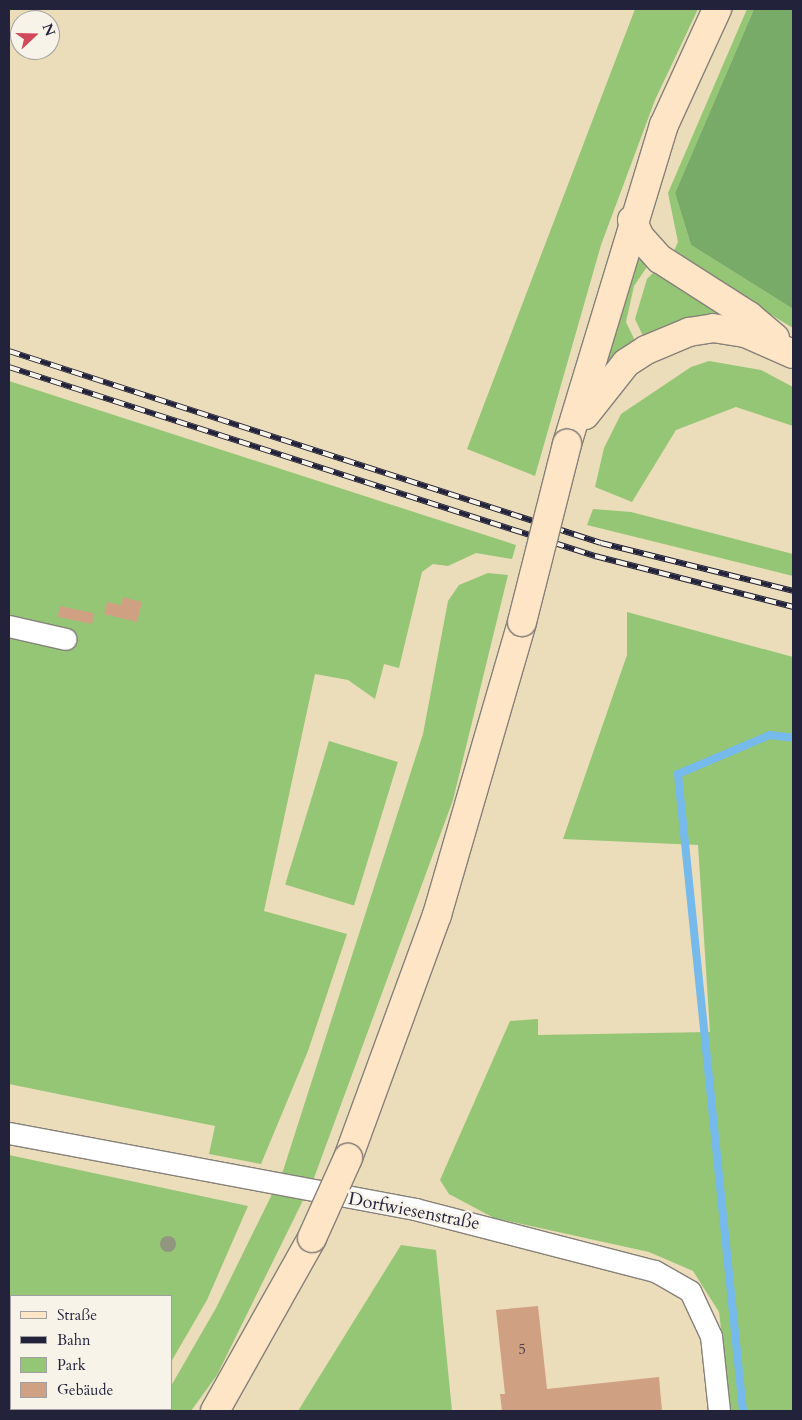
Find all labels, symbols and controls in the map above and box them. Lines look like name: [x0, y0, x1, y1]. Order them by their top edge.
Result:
north arrow: [10, 10, 60, 60]
text: N: [37, 21, 60, 39]
street label: Dorfwiesenstraße: [346, 1189, 482, 1235]
legend: [10, 1295, 172, 1410]
text: Straße: [57, 1305, 97, 1325]
text: Bahn: [57, 1330, 90, 1350]
house number: 5: [518, 1341, 526, 1359]
text: Park: [57, 1355, 86, 1375]
text: Gebäude: [57, 1380, 113, 1400]

